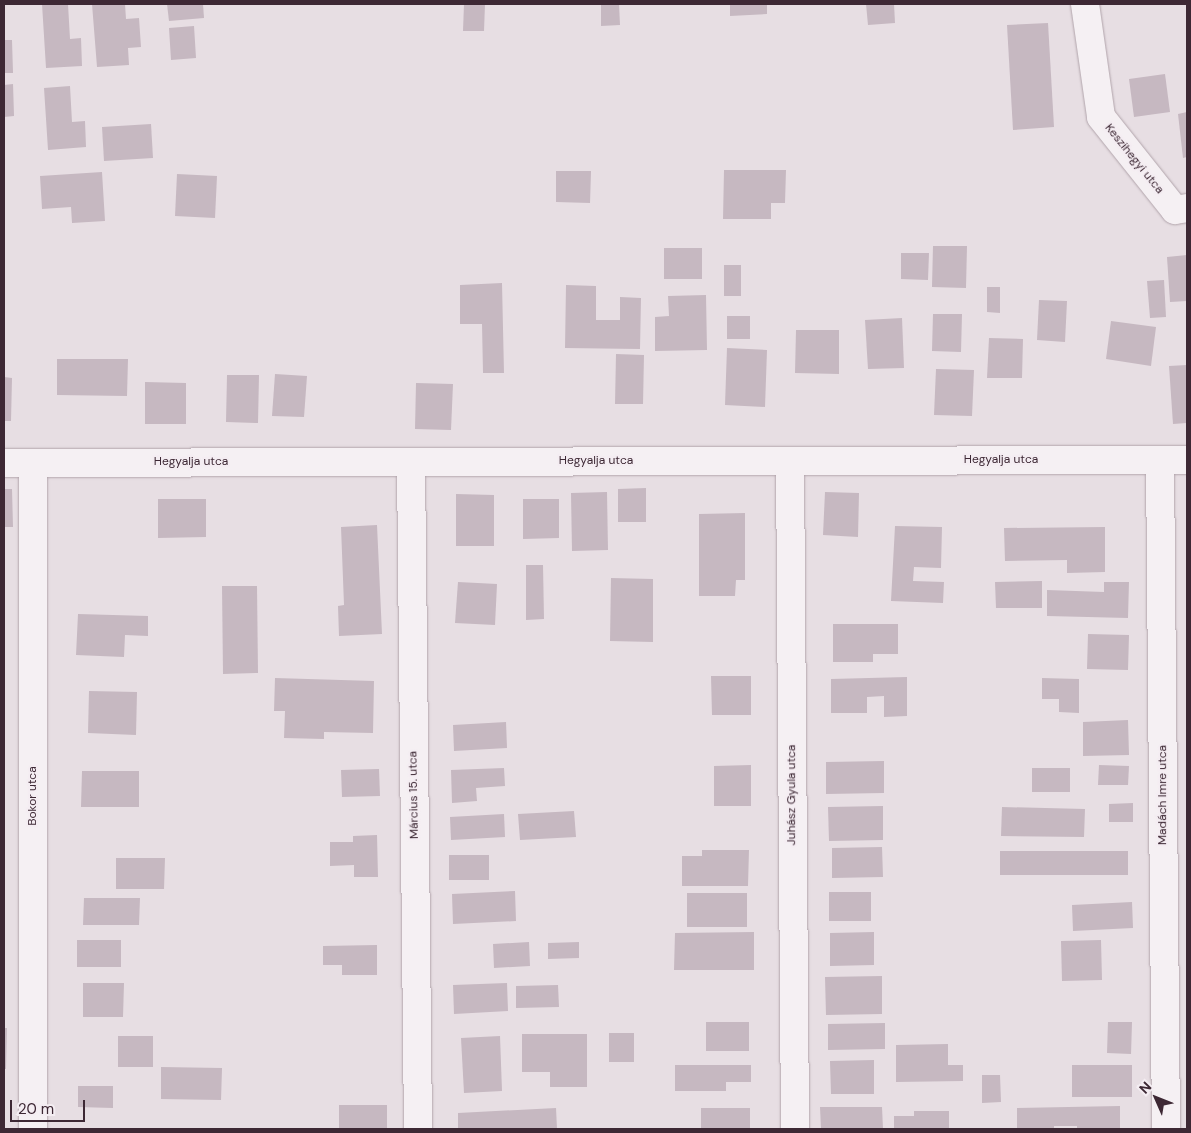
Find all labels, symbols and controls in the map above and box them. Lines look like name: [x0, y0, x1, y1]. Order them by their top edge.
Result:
street label: Keszihegyi utca: [1101, 121, 1167, 197]
street label: Hegyalja utca: [964, 453, 1038, 467]
street label: Hegyalja utca: [559, 454, 633, 468]
street label: Hegyalja utca: [154, 455, 228, 469]
street label: Juhász Gyula utca: [785, 745, 799, 845]
street label: Madách Imre utca: [1156, 745, 1170, 845]
street label: Március 15. utca: [406, 751, 422, 839]
street label: Bokor utca: [26, 766, 40, 826]
north arrow: [1131, 1073, 1181, 1123]
text: N: [1135, 1078, 1155, 1098]
scale bar: [12, 1090, 88, 1122]
text: 20 m: [18, 1099, 54, 1119]

